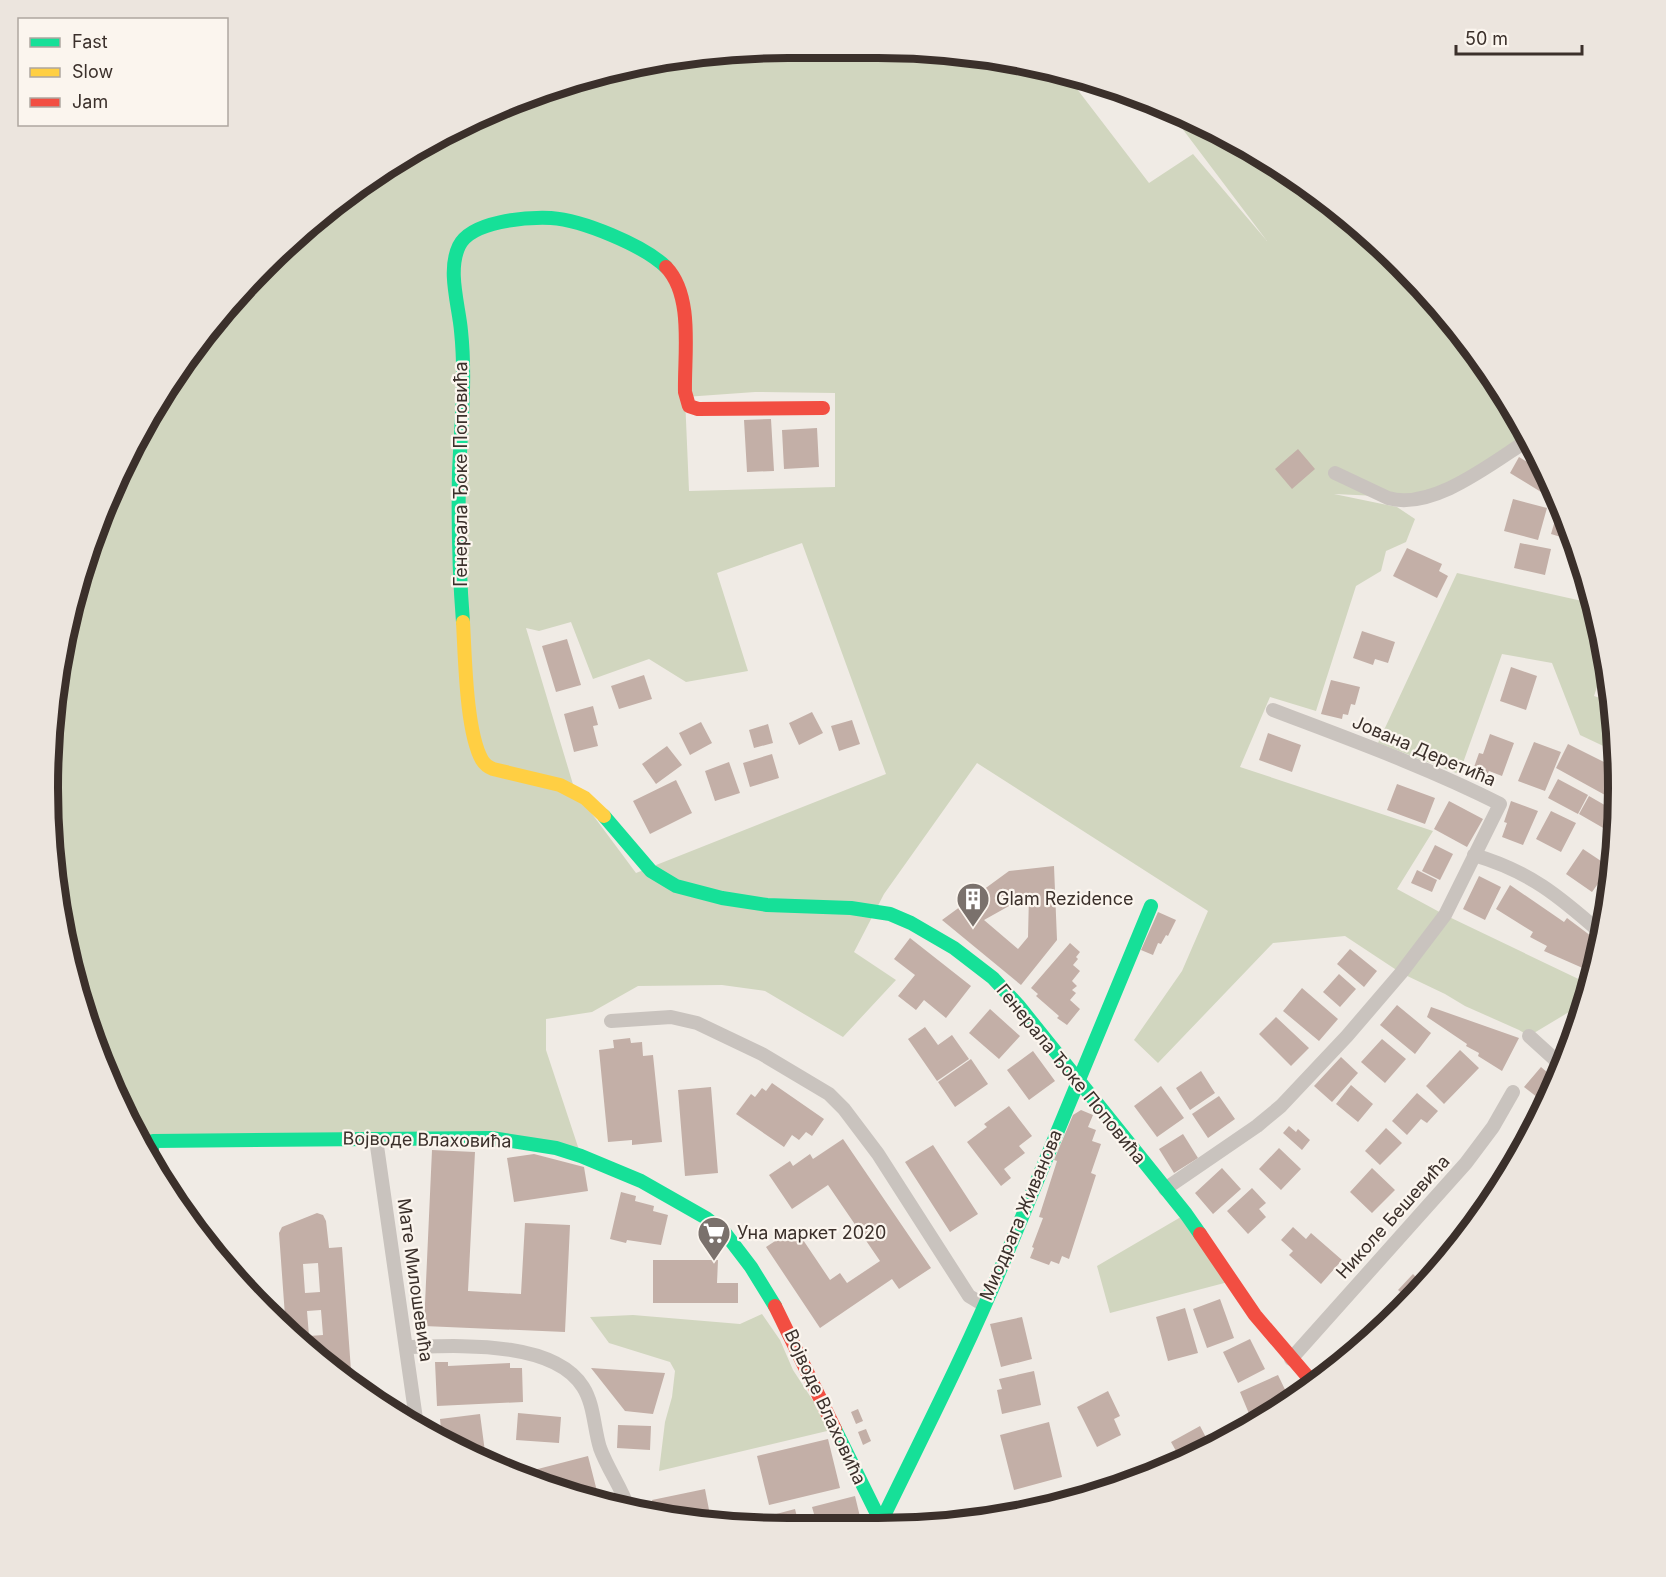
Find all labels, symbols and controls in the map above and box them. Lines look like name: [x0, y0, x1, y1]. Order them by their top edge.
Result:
legend: [18, 18, 228, 126]
scale bar: [1456, 18, 1582, 56]
text: 50 m: [1465, 28, 1508, 49]
text: Fast: [72, 31, 108, 52]
text: Slow: [72, 61, 113, 82]
text: Jam: [72, 91, 108, 112]
street label: Генерала Ђоке Поповића: [450, 361, 471, 587]
street label: Јована Деретића: [1349, 711, 1499, 790]
building icon: Glam Rezidence: [955, 881, 991, 928]
place label: Glam Rezidence: [996, 888, 1134, 909]
street label: Генерала Ђоке Поповића: [992, 979, 1150, 1168]
street label: Миодрага Живанова: [975, 1126, 1066, 1303]
street label: Војводе Влаховића: [342, 1128, 512, 1151]
street label: Николе Бешевића: [1332, 1151, 1454, 1283]
street label: Мате Милошевића: [394, 1197, 437, 1363]
supermarket icon: Уна маркет 2020: [696, 1215, 732, 1262]
place label: Уна маркет 2020: [737, 1222, 886, 1243]
street label: Војводе Влаховића: [780, 1326, 871, 1488]

